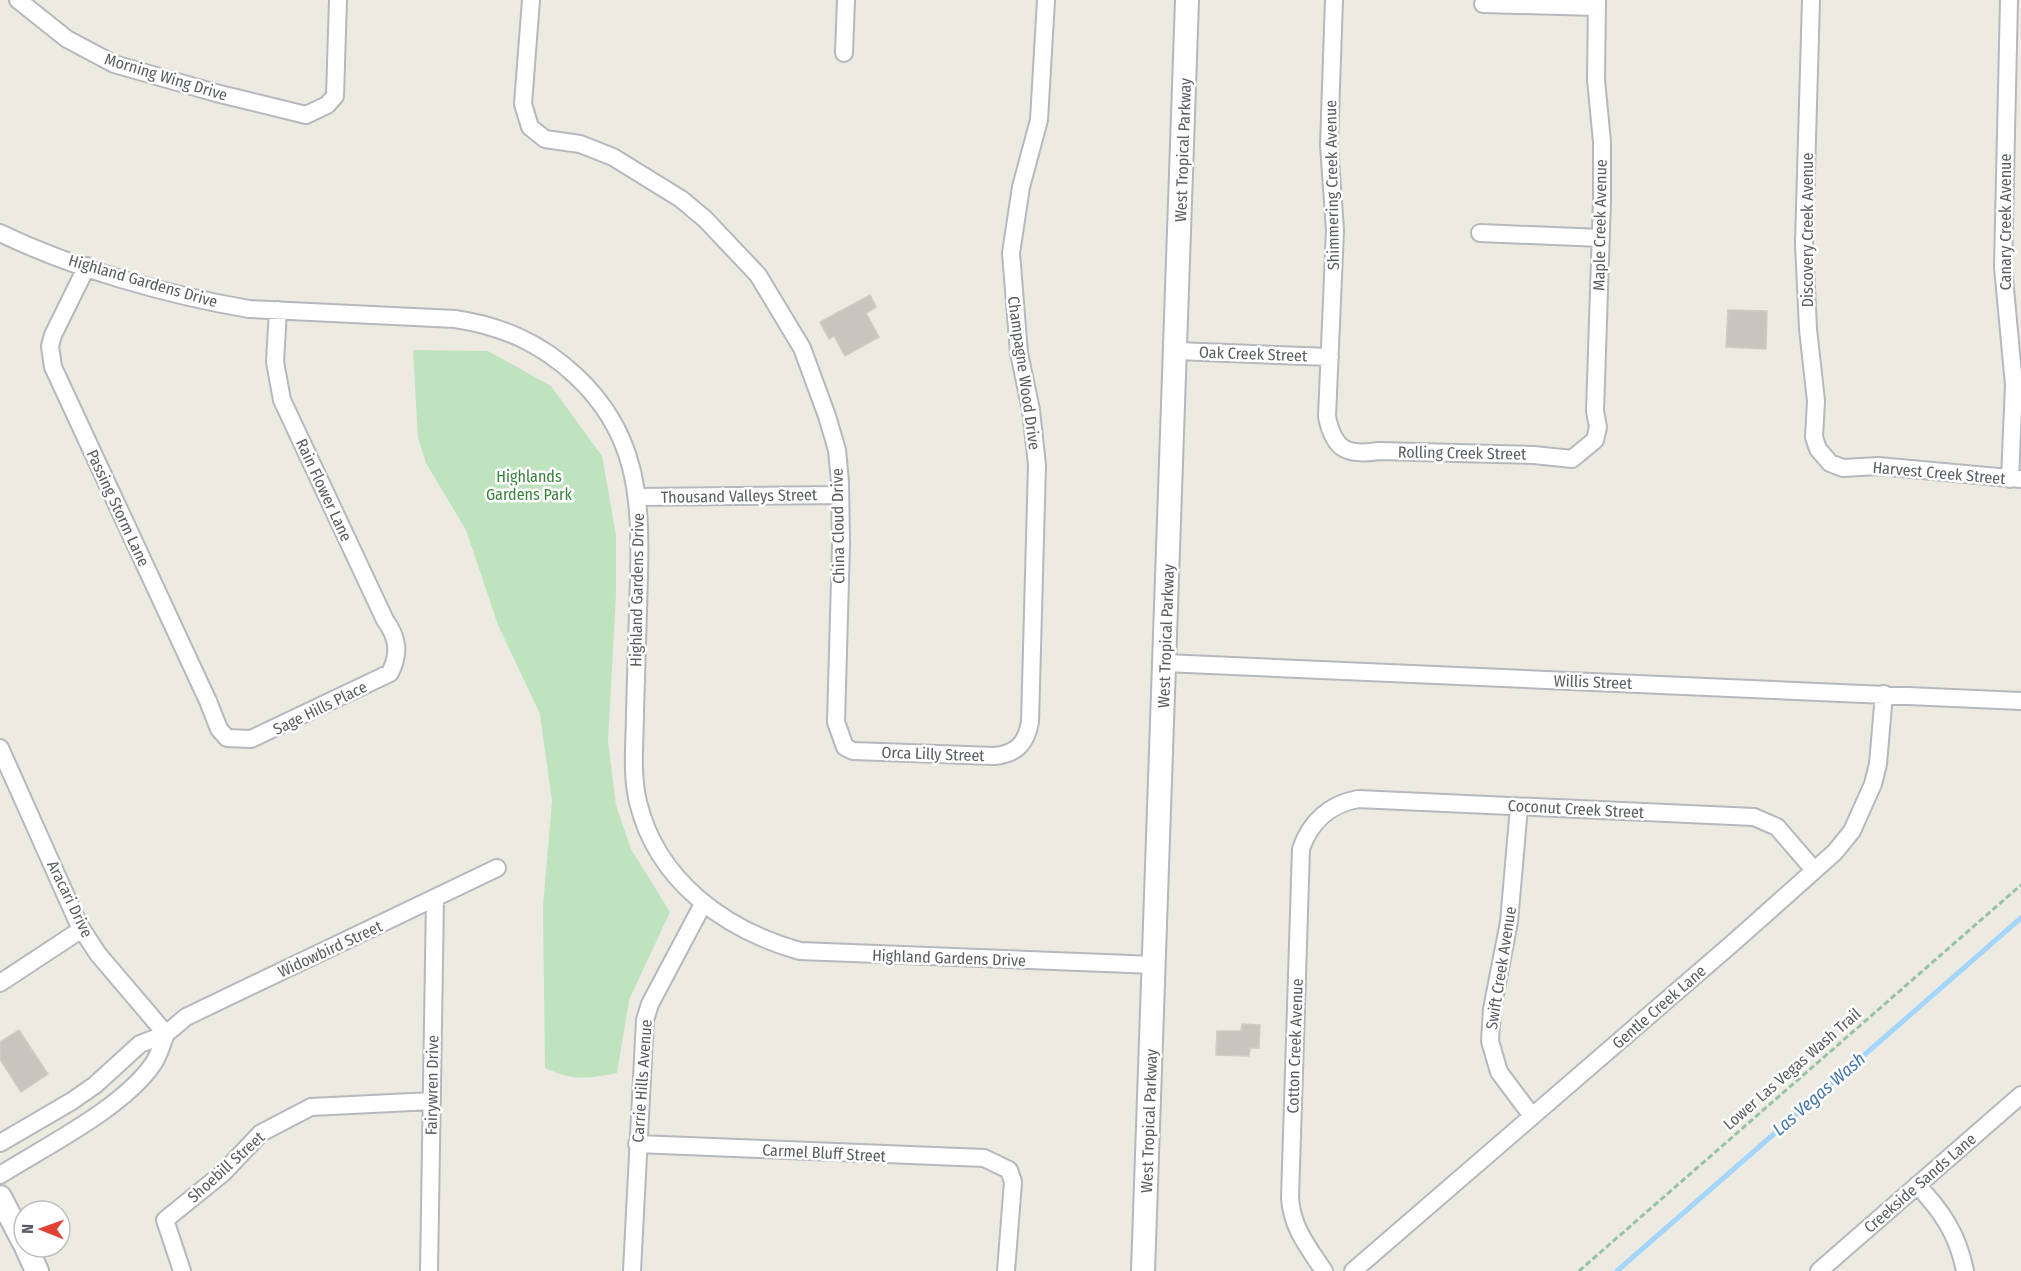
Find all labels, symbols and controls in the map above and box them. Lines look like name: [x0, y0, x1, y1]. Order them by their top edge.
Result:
street label: Morning Wing Drive: [102, 49, 230, 105]
street label: West Tropical Parkway: [1171, 77, 1195, 222]
street label: Shimmering Creek Avenue: [1321, 100, 1343, 270]
street label: Discovery Creek Avenue: [1798, 153, 1817, 307]
street label: Canary Creek Avenue: [1996, 154, 2015, 290]
street label: Maple Creek Avenue: [1589, 159, 1611, 291]
street label: Highland Gardens Drive: [66, 251, 220, 311]
street label: Champagne Wood Drive: [1004, 295, 1044, 451]
street label: Oak Creek Street: [1199, 343, 1308, 365]
street label: Rain Flower Lane: [292, 436, 356, 544]
street label: Rolling Creek Street: [1398, 442, 1527, 464]
street label: Passing Storm Lane: [83, 447, 153, 569]
street label: Harvest Creek Street: [1872, 458, 2007, 488]
park label: Highlands Gardens Park: [486, 467, 573, 504]
street label: China Cloud Drive: [827, 468, 849, 584]
street label: Thousand Valleys Street: [661, 485, 818, 507]
street label: Highland Gardens Drive: [626, 513, 648, 667]
street label: West Tropical Parkway: [1154, 563, 1178, 708]
street label: Willis Street: [1553, 671, 1633, 693]
street label: Sage Hills Place: [270, 677, 370, 739]
street label: Orca Lilly Street: [881, 743, 986, 765]
street label: Coconut Creek Street: [1507, 796, 1645, 822]
street label: Aracari Drive: [43, 857, 97, 941]
street label: Swift Creek Avenue: [1482, 905, 1520, 1031]
street label: Widowbird Street: [275, 916, 386, 981]
street label: Highland Gardens Drive: [872, 946, 1026, 970]
street label: Gentle Creek Lane: [1608, 961, 1710, 1053]
street label: Cotton Creek Avenue: [1283, 978, 1307, 1114]
street label: Lower Las Vegas Wash Trail: [1719, 1004, 1865, 1134]
street label: Carrie Hills Avenue: [628, 1019, 656, 1143]
street label: Fairywren Drive: [422, 1035, 442, 1135]
street label: West Tropical Parkway: [1137, 1048, 1161, 1193]
water label: Las Vegas Wash: [1768, 1048, 1870, 1140]
street label: Shoebill Street: [184, 1127, 269, 1206]
street label: Creekside Sands Lane: [1860, 1129, 1980, 1237]
street label: Carmel Bluff Street: [762, 1140, 887, 1166]
north arrow: [12, 1199, 72, 1259]
text: N: [18, 1224, 37, 1234]

